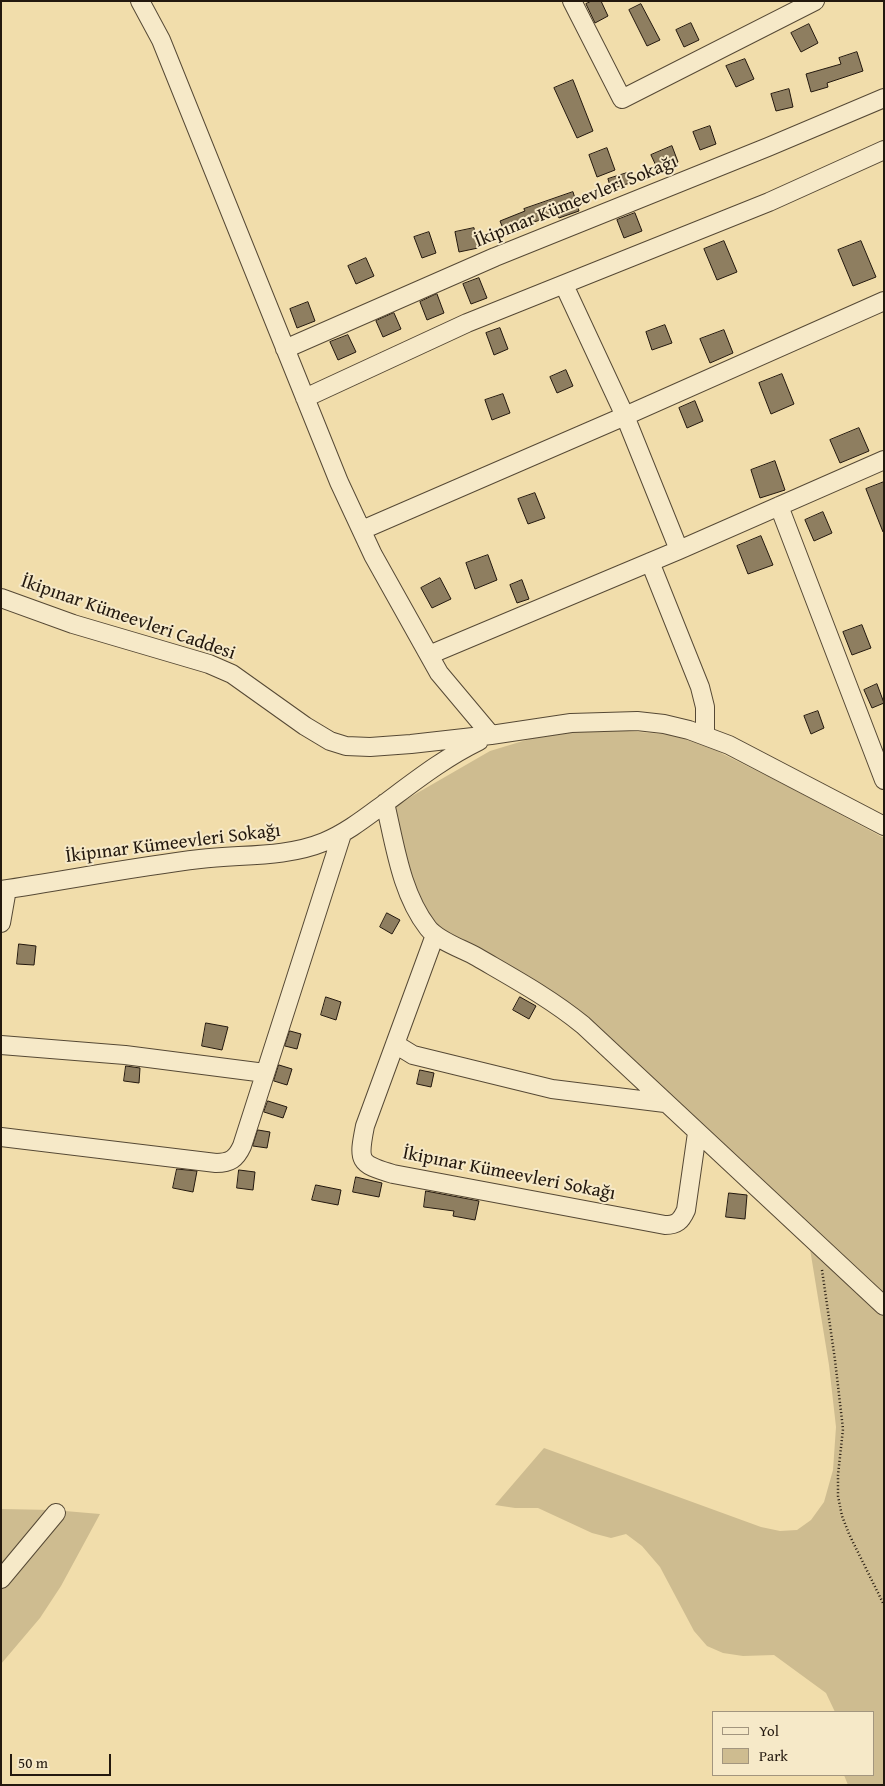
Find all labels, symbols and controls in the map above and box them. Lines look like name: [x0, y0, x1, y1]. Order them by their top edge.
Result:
street label: İkipınar Kümeevleri Sokağı: [471, 151, 681, 253]
street label: İkipınar Kümeevleri Caddesi: [18, 571, 238, 665]
street label: İkipınar Kümeevleri Sokağı: [64, 819, 282, 869]
street label: İkipınar Kümeevleri Sokağı: [401, 1142, 617, 1206]
legend: [712, 1711, 875, 1776]
text: Yol: [759, 1720, 779, 1741]
scale bar: [12, 1744, 114, 1776]
text: Park: [759, 1745, 788, 1766]
text: 50 m: [18, 1752, 48, 1773]

